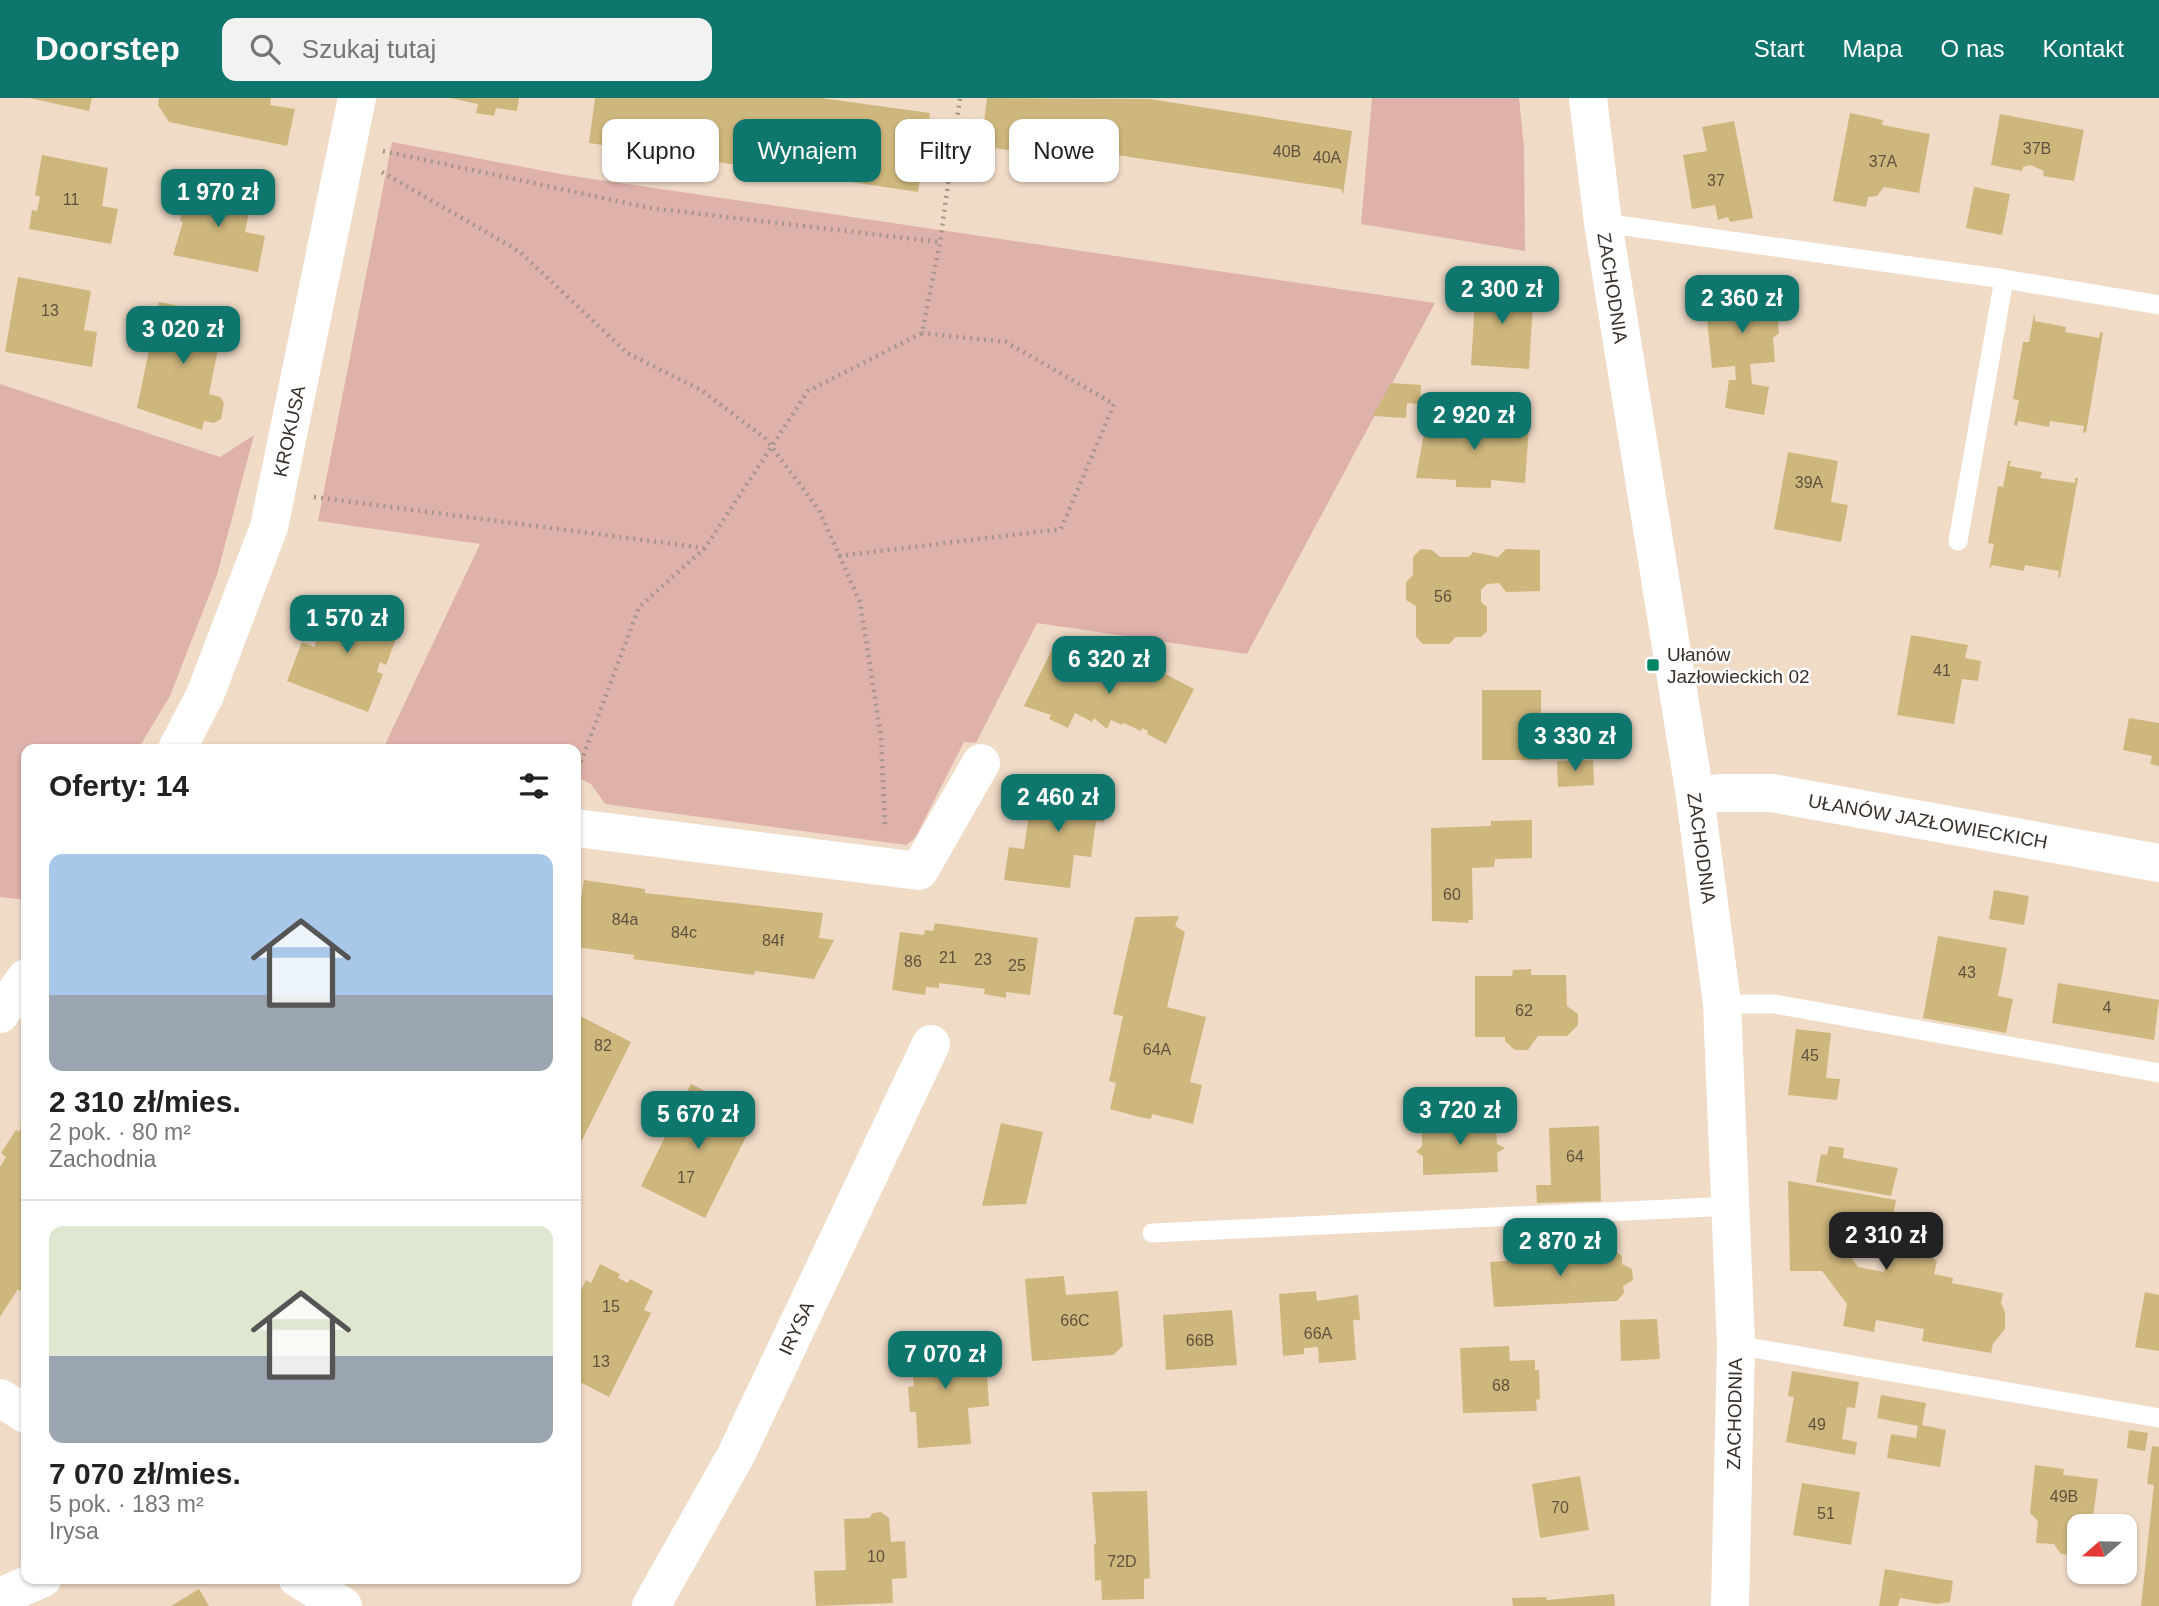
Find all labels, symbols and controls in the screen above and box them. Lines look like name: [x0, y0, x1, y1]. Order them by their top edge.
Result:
search box: [222, 18, 712, 81]
text: Doorstep: [35, 30, 180, 67]
icon: search: [246, 30, 284, 68]
text: Szukaj tutaj: [302, 34, 436, 64]
text: Start: [1754, 35, 1805, 62]
text: Mapa: [1843, 35, 1903, 62]
text: O nas: [1941, 35, 2005, 62]
text: Kontakt: [2043, 35, 2124, 62]
chip: Kupno: [602, 119, 719, 182]
chip: Wynajem: [733, 119, 881, 182]
chip: Filtry: [895, 119, 995, 182]
chip: Nowe: [1009, 119, 1119, 182]
house number: 37B: [2023, 140, 2051, 157]
house number: 40B: [1273, 143, 1301, 160]
house number: 40A: [1313, 149, 1342, 166]
house number: 37A: [1869, 153, 1898, 170]
pin: 1 970 zł: [146, 170, 290, 229]
house number: 37: [1707, 172, 1725, 189]
text: 1 970 zł: [177, 179, 259, 205]
house number: 11: [63, 191, 79, 208]
street label: ZACHODNIA: [1593, 231, 1632, 345]
pin: 2 300 zł: [1430, 266, 1574, 326]
pin: 2 360 zł: [1670, 275, 1814, 335]
text: 2 300 zł: [1461, 276, 1543, 302]
text: 2 360 zł: [1701, 285, 1783, 311]
house number: 13: [41, 302, 59, 319]
pin: 3 020 zł: [111, 306, 255, 366]
text: 3 020 zł: [142, 316, 224, 342]
street label: KROKUSA: [270, 383, 309, 479]
pin: 2 920 zł: [1402, 392, 1546, 452]
text: 2 920 zł: [1433, 402, 1515, 428]
house number: 39A: [1795, 474, 1824, 491]
house number: 56: [1434, 588, 1452, 605]
pin: 1 570 zł: [275, 596, 419, 655]
text: 1 570 zł: [306, 605, 388, 631]
pin: 6 320 zł: [1037, 636, 1181, 696]
place label: Ułanów Jazłowieckich 02: [1667, 644, 1810, 687]
text: 6 320 zł: [1068, 646, 1150, 672]
marker: Ułanów Jazłowieckich 02: [1645, 657, 1661, 673]
house number: 41: [1933, 662, 1951, 679]
pin: 3 330 zł: [1503, 714, 1647, 773]
text: 3 330 zł: [1534, 723, 1616, 749]
icon: filters: [515, 767, 553, 805]
text: Oferty: 14: [49, 769, 189, 802]
pin: 2 460 zł: [986, 774, 1130, 834]
text: 2 460 zł: [1017, 784, 1099, 810]
street label: UŁANÓW JAZŁOWIECKICH: [1807, 790, 2049, 853]
street label: ZACHODNIA: [1683, 791, 1720, 905]
house number: 60: [1443, 886, 1461, 903]
icon: home: [238, 900, 364, 1026]
house number: 84a: [612, 911, 638, 928]
house number: 84c: [671, 924, 697, 941]
house number: 84f: [762, 932, 785, 949]
house number: 21: [939, 949, 957, 966]
house number: 23: [974, 951, 992, 968]
house number: 86: [904, 953, 922, 970]
house number: 25: [1008, 957, 1026, 974]
house number: 43: [1958, 964, 1976, 981]
house number: 4: [2103, 999, 2112, 1016]
house number: 62: [1515, 1002, 1533, 1019]
house number: 82: [594, 1037, 612, 1054]
house number: 64A: [1143, 1041, 1172, 1058]
house number: 45: [1801, 1047, 1819, 1064]
text: 2 310 zł/mies.: [49, 1085, 241, 1118]
pin: 3 720 zł: [1388, 1088, 1532, 1147]
pin: 5 670 zł: [626, 1091, 770, 1151]
text: 3 720 zł: [1419, 1097, 1501, 1123]
text: 5 670 zł: [657, 1101, 739, 1127]
text: 2 pok. · 80 m²: [49, 1119, 191, 1145]
text: Zachodnia: [49, 1146, 156, 1172]
house number: 64: [1566, 1148, 1584, 1165]
house number: 17: [677, 1169, 695, 1186]
pin: 2 310 zł: [1814, 1212, 1958, 1272]
pin: 2 870 zł: [1488, 1218, 1632, 1278]
text: 2 310 zł: [1845, 1222, 1927, 1248]
text: 2 870 zł: [1519, 1228, 1601, 1254]
icon: home: [238, 1272, 364, 1398]
house number: 15: [602, 1298, 620, 1315]
street label: IRYSA: [775, 1298, 818, 1358]
house number: 66C: [1060, 1312, 1090, 1329]
house number: 66A: [1304, 1325, 1333, 1342]
pin: 7 070 zł: [873, 1332, 1017, 1391]
house number: 66B: [1186, 1332, 1214, 1349]
text: 7 070 zł: [904, 1341, 986, 1367]
house number: 13: [592, 1353, 610, 1370]
street label: ZACHODNIA: [1723, 1358, 1746, 1470]
house number: 68: [1492, 1377, 1510, 1394]
house number: 49: [1808, 1416, 1826, 1433]
text: 7 070 zł/mies.: [49, 1457, 241, 1490]
house number: 49B: [2050, 1488, 2078, 1505]
text: 5 pok. · 183 m²: [49, 1491, 204, 1517]
house number: 70: [1551, 1499, 1569, 1516]
house number: 51: [1817, 1505, 1835, 1522]
north arrow: [2067, 1514, 2137, 1584]
map controls: [2067, 1514, 2137, 1584]
text: Irysa: [49, 1518, 99, 1544]
house number: 10: [867, 1548, 885, 1565]
house number: 72D: [1107, 1553, 1137, 1570]

